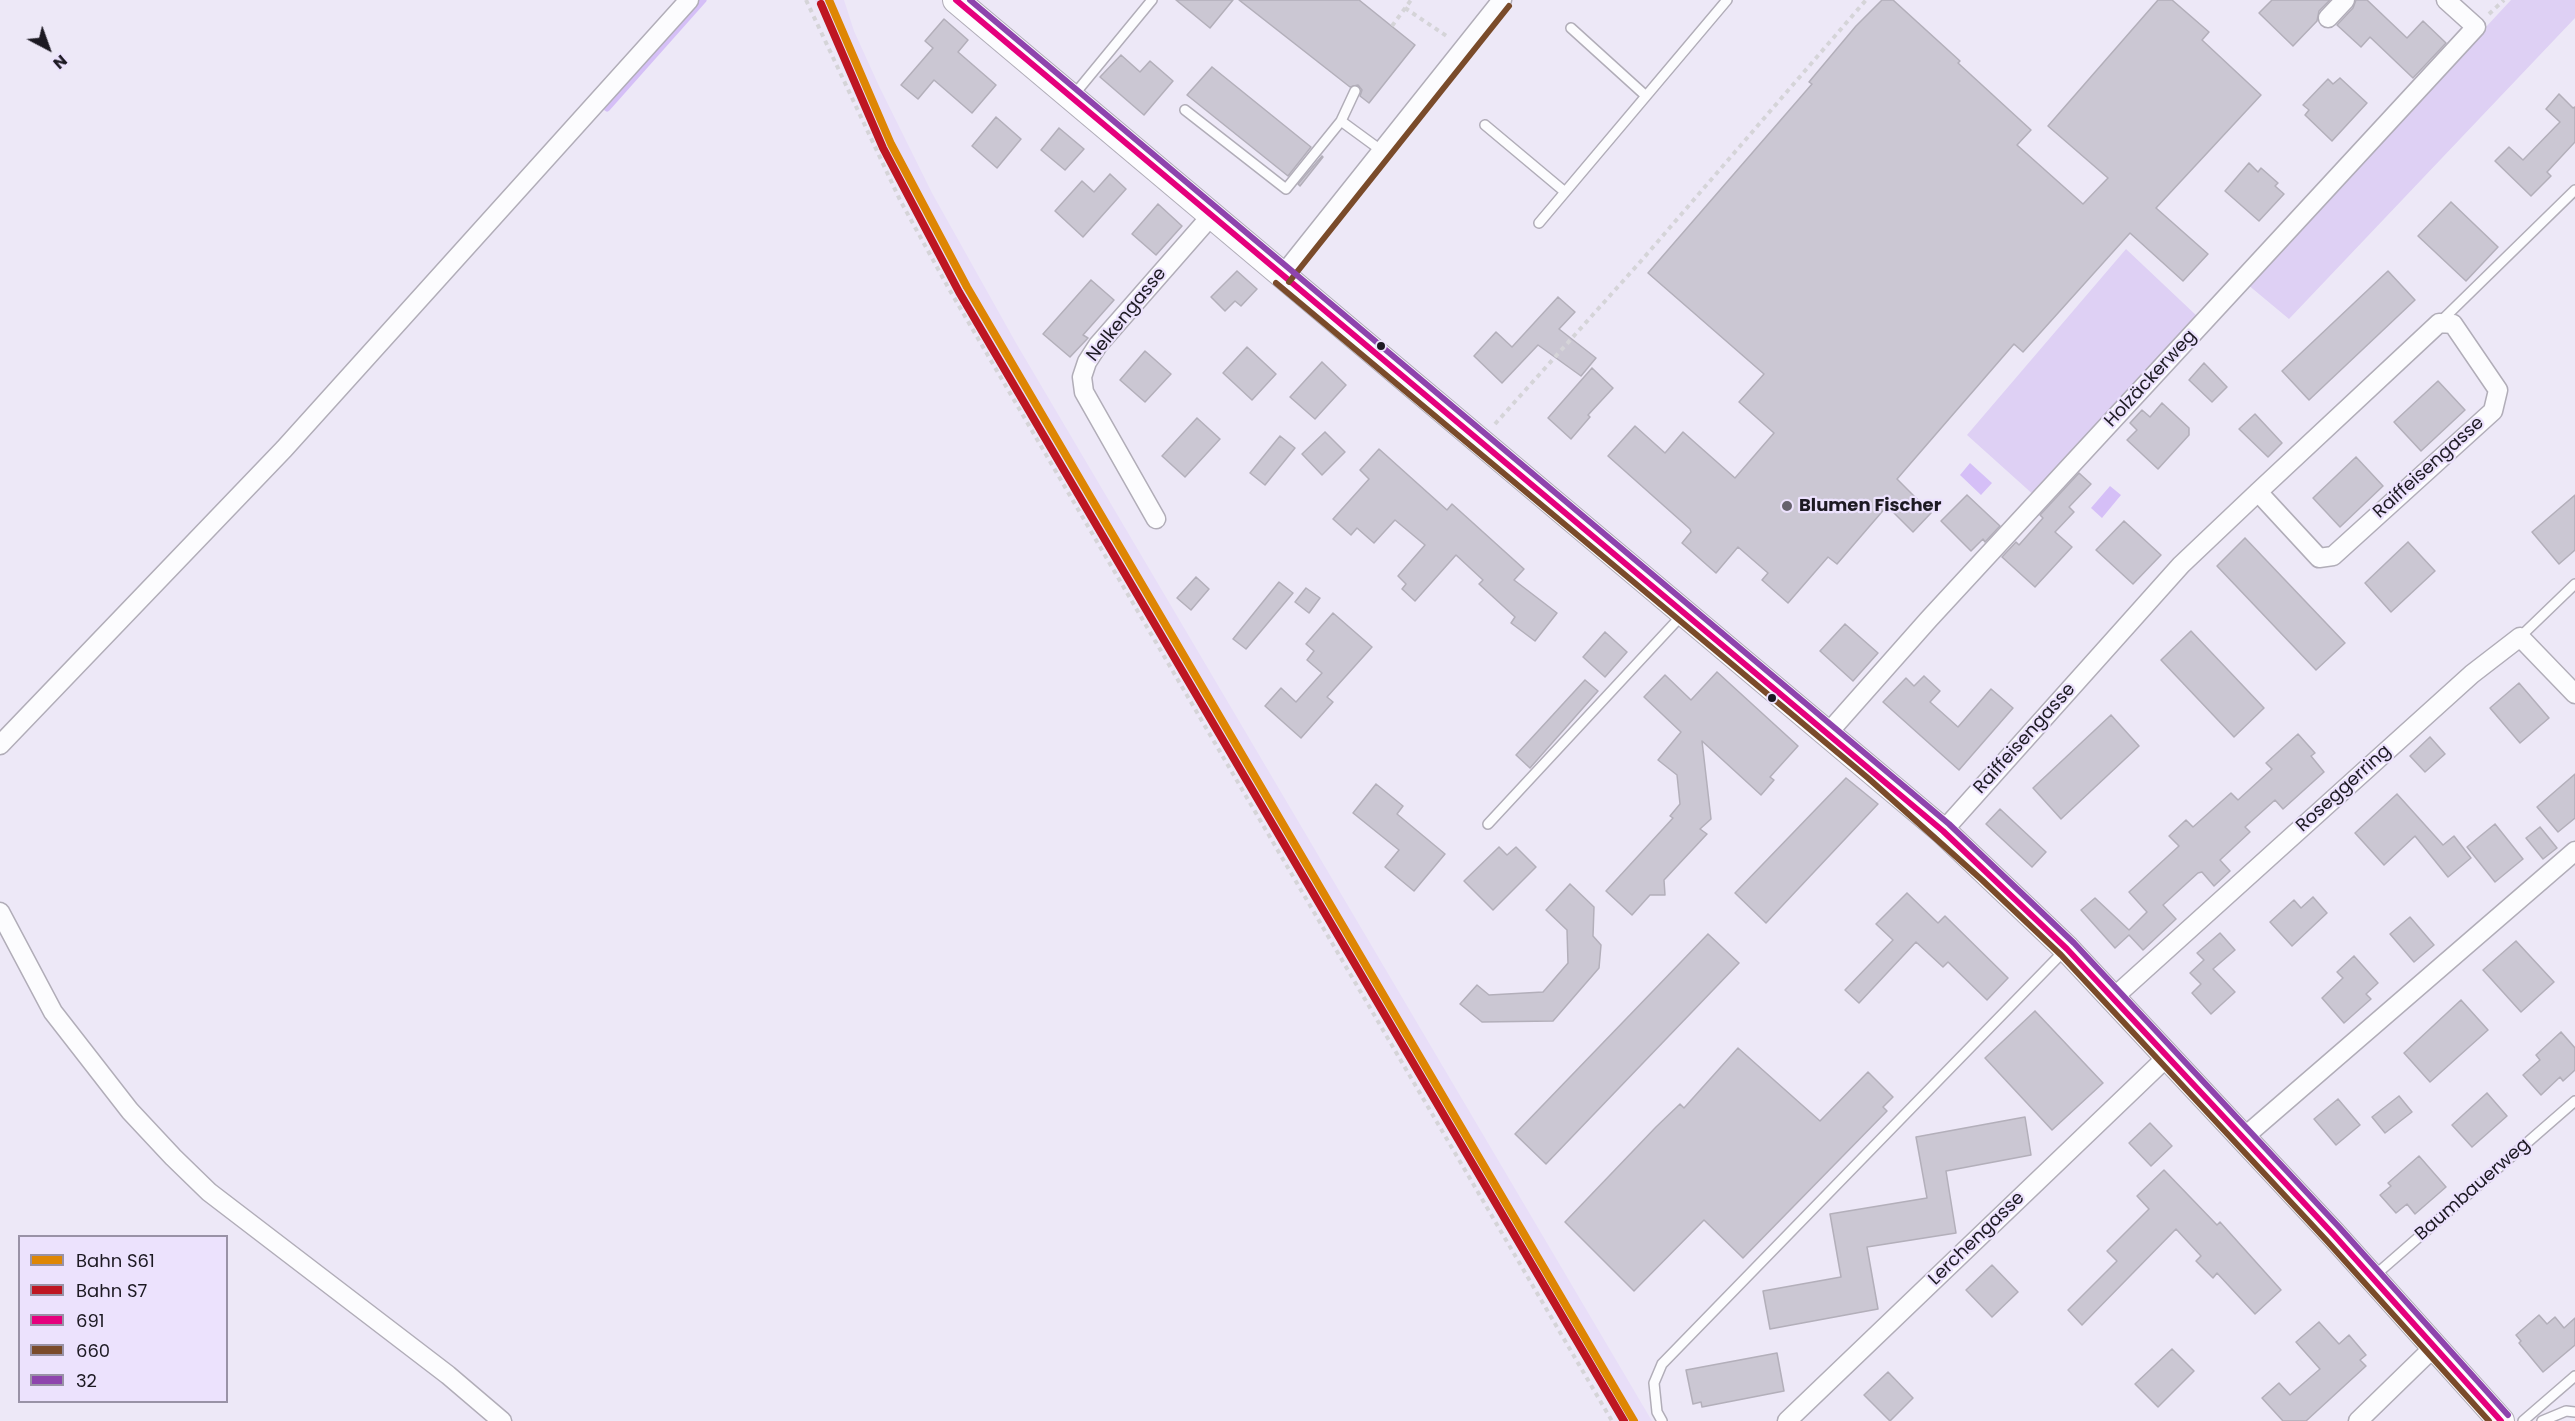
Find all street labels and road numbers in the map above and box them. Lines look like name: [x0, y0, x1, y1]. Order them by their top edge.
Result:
street label: Nelkengasse: [1083, 264, 1171, 366]
street label: Holzäckerweg: [2101, 326, 2201, 432]
street label: Raiffeisengasse: [2369, 413, 2489, 523]
street label: Raiffeisengasse: [1970, 679, 2080, 799]
street label: Roseggerring: [2292, 741, 2396, 837]
street label: Baumbauerweg: [2411, 1134, 2535, 1246]
street label: Lerchengasse: [1925, 1188, 2029, 1290]

